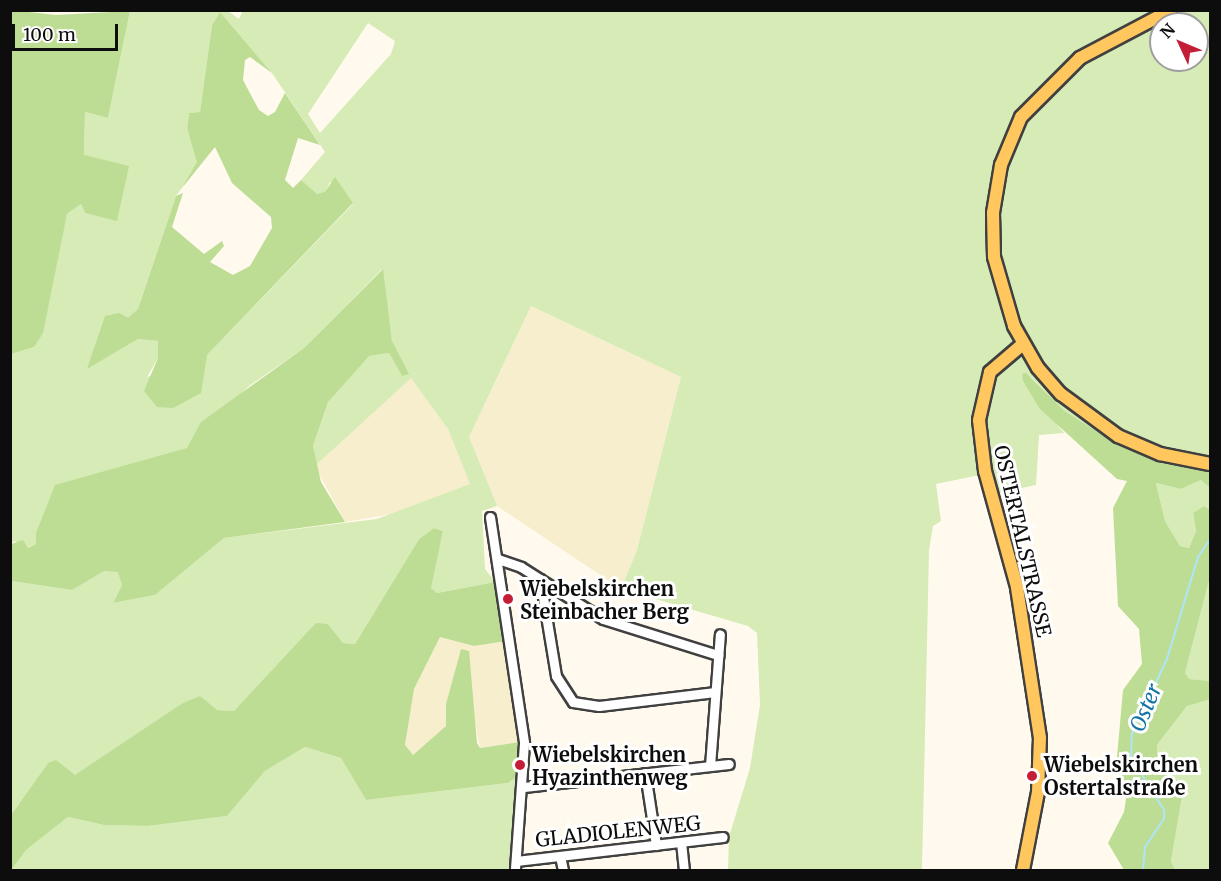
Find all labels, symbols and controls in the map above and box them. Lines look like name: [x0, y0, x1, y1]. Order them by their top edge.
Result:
scale bar: [15, 12, 122, 50]
north arrow: [1149, 12, 1209, 72]
text: N: [1156, 19, 1179, 42]
text: 100 m: [23, 23, 76, 46]
street label: OSTERTALSTRASSE: [989, 443, 1057, 639]
place label: Wiebelskirchen Steinbacher Berg: [520, 576, 689, 623]
marker: Wiebelskirchen Steinbacher Berg: [501, 592, 515, 606]
water label: Oster: [1125, 680, 1167, 736]
place label: Wiebelskirchen Hyazinthenweg: [532, 742, 688, 789]
place label: Wiebelskirchen Ostertalstraße: [1044, 752, 1198, 799]
marker: Wiebelskirchen Hyazinthenweg: [513, 758, 527, 772]
marker: Wiebelskirchen Ostertalstraße: [1025, 769, 1039, 783]
street label: GLADIOLENWEG: [534, 810, 702, 852]

